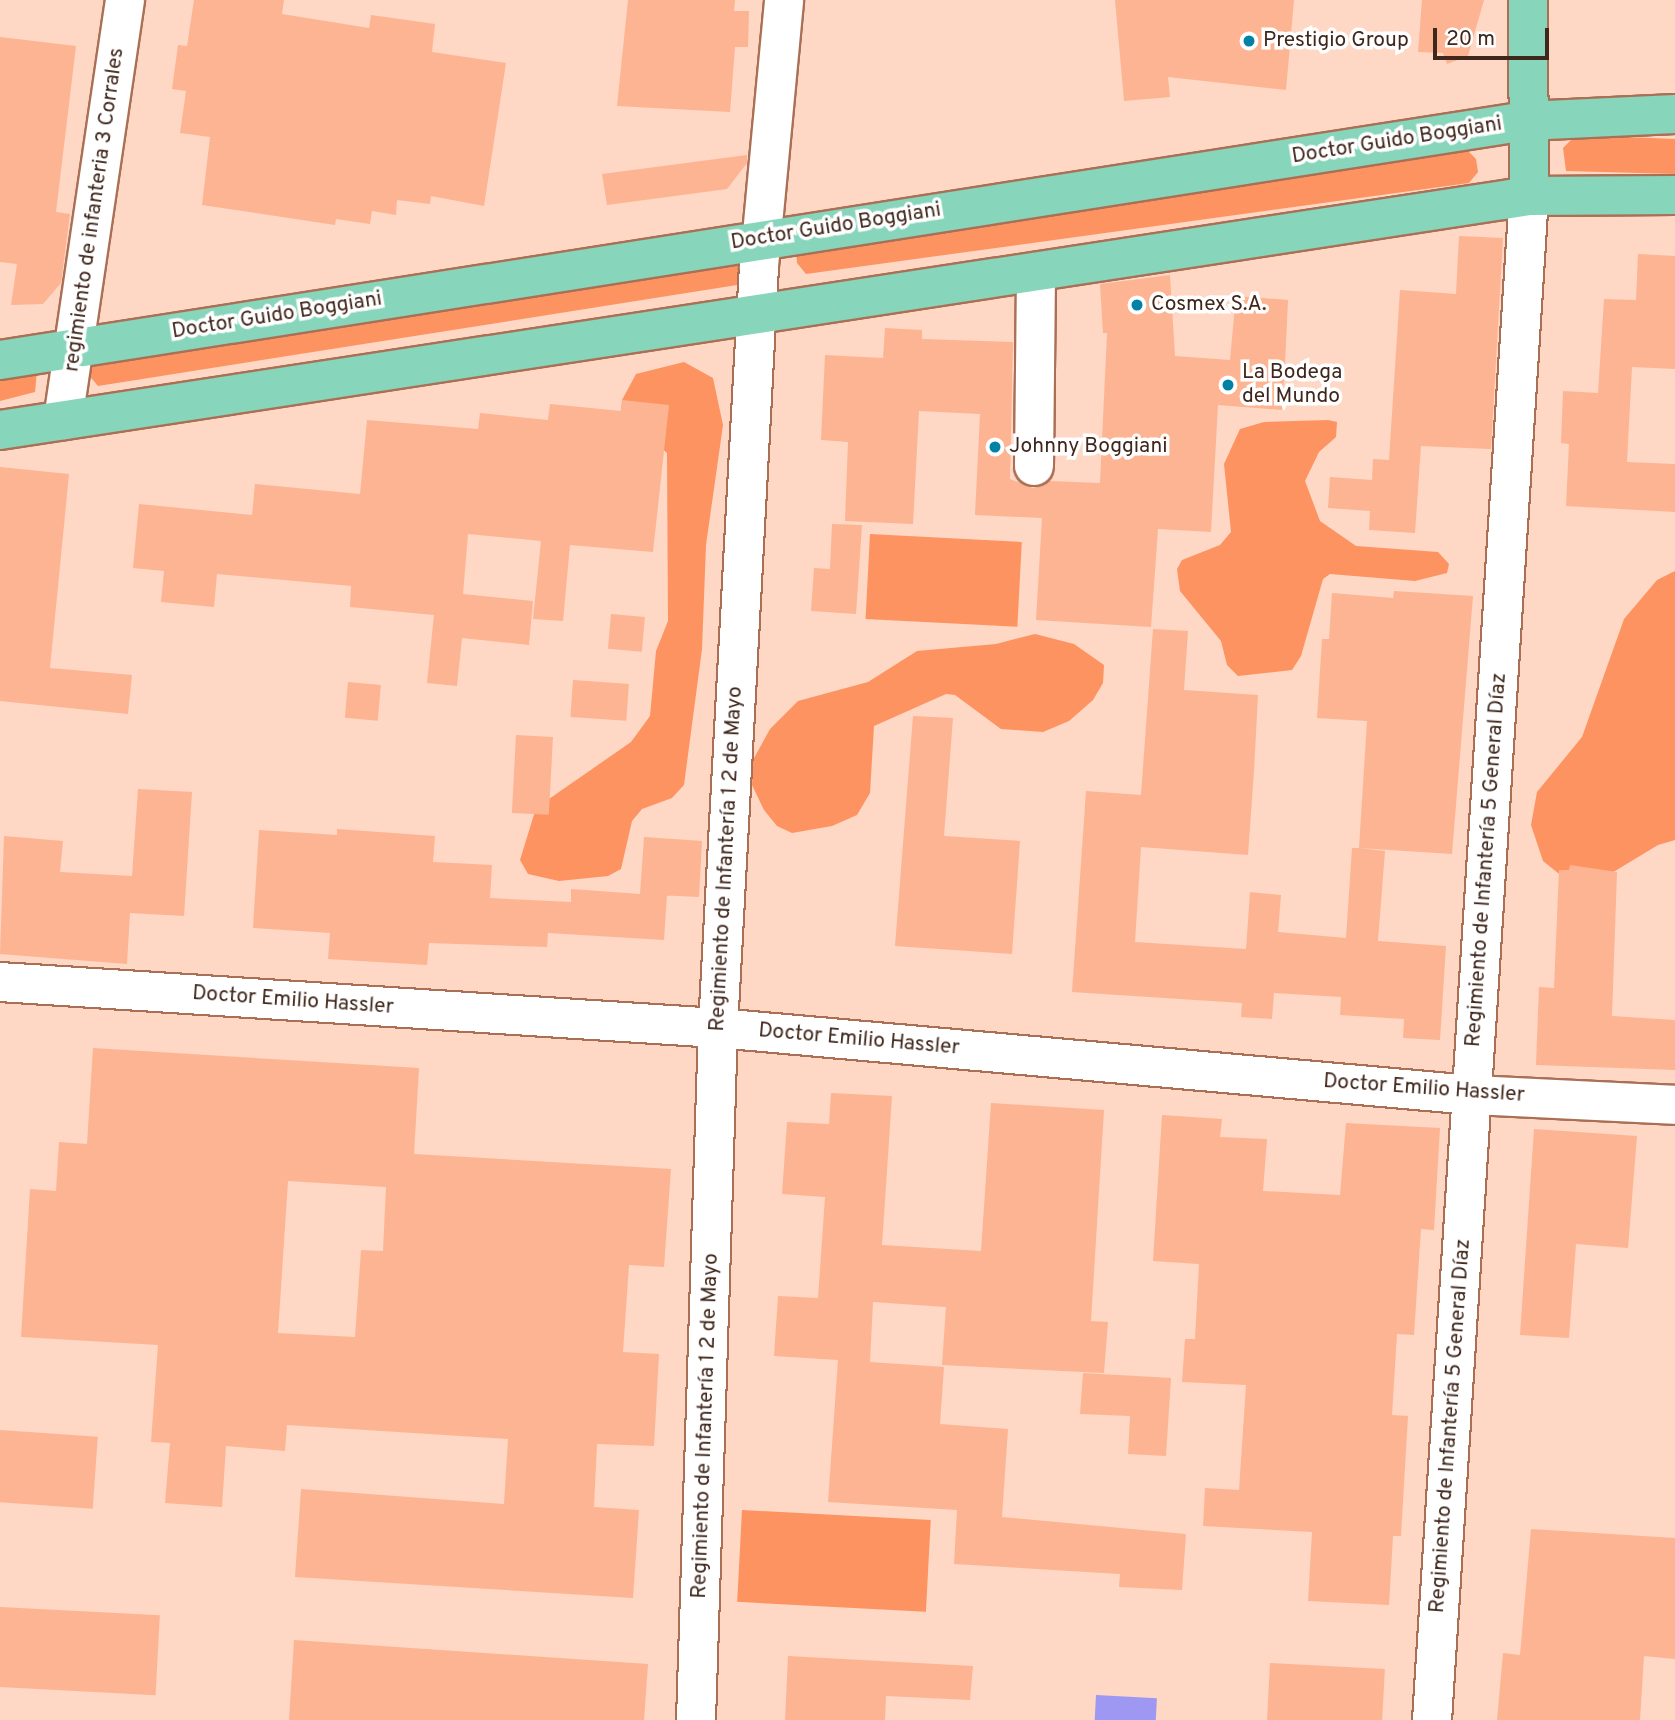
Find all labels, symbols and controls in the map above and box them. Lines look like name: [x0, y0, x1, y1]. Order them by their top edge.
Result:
scale bar: [1437, 14, 1552, 58]
text: 20 m: [1446, 26, 1495, 53]
place label: Prestigio Group: [1263, 28, 1409, 54]
marker: Prestigio Group: [1241, 33, 1257, 49]
street label: regimiento de infanteria 3 Corrales: [60, 46, 130, 374]
street label: Doctor Guido Boggiani: [1290, 112, 1504, 170]
street label: Doctor Guido Boggiani: [729, 198, 943, 256]
street label: Doctor Guido Boggiani: [170, 287, 384, 345]
place label: Cosmex S.A.: [1151, 292, 1266, 318]
marker: Cosmex S.A.: [1129, 297, 1145, 313]
place label: La Bodega del Mundo: [1242, 360, 1342, 410]
marker: La Bodega del Mundo: [1220, 377, 1236, 393]
place label: Johnny Boggiani: [1009, 434, 1168, 460]
marker: Johnny Boggiani: [987, 439, 1003, 455]
street label: Regimiento de Infantería 5 General Díaz: [1461, 672, 1513, 1048]
street label: Regimiento de Infantería 1 2 de Mayo: [705, 686, 749, 1032]
street label: Doctor Emilio Hassler: [191, 981, 395, 1021]
street label: Doctor Emilio Hassler: [757, 1019, 961, 1061]
street label: Doctor Emilio Hassler: [1322, 1069, 1526, 1109]
street label: Regimiento de Infantería 5 General Díaz: [1425, 1238, 1477, 1614]
street label: Regimiento de Infantería 1 2 de Mayo: [687, 1253, 725, 1599]

